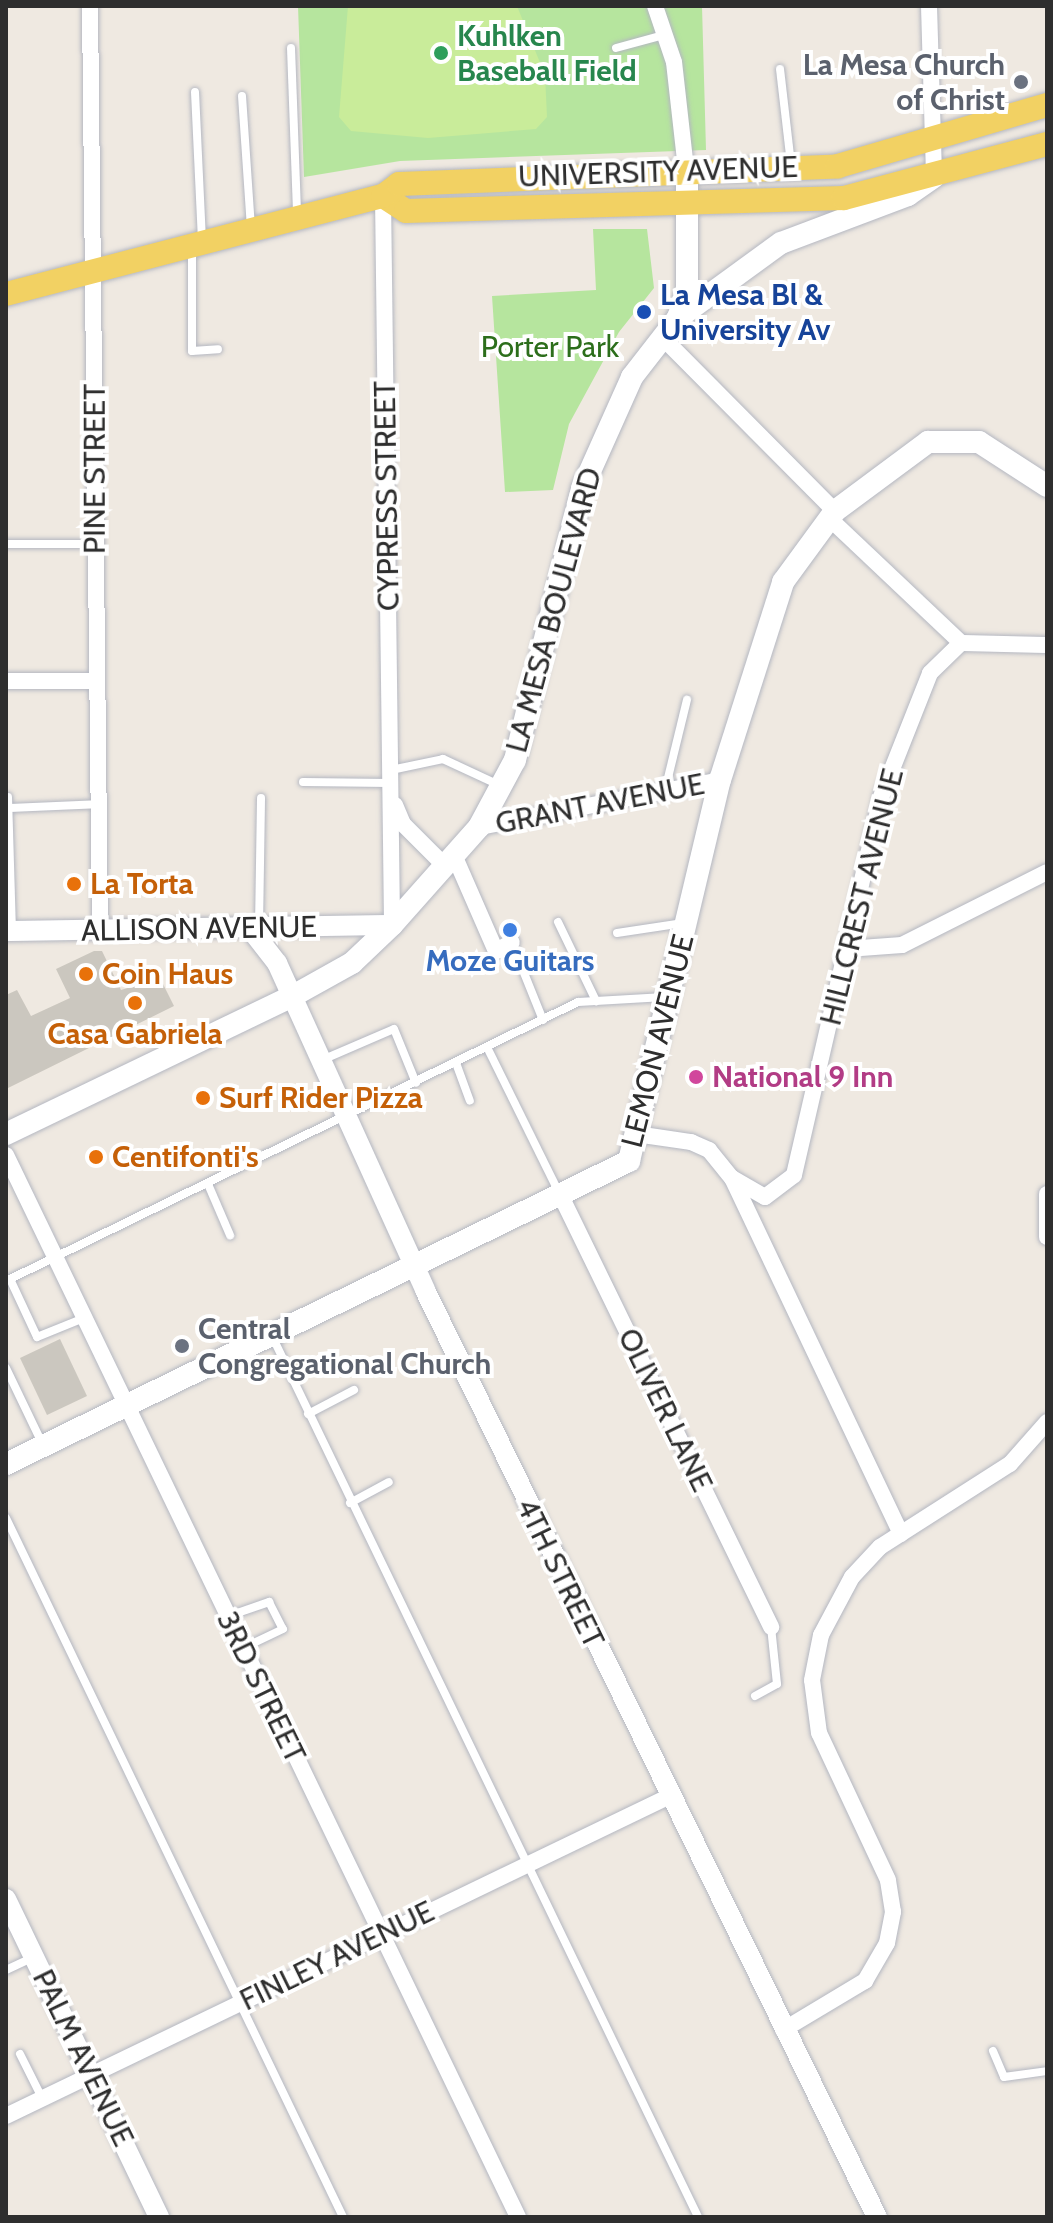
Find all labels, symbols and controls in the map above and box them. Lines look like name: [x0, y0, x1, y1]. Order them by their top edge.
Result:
place label: Kuhlken Baseball Field: [457, 18, 637, 88]
marker: Kuhlken Baseball Field: [432, 44, 450, 62]
place label: La Mesa Church of Christ: [803, 47, 1005, 118]
marker: La Mesa Church of Christ: [1012, 73, 1030, 91]
street label: UNIVERSITY AVENUE: [518, 149, 798, 195]
place label: La Mesa Bl & University Av: [660, 277, 830, 348]
marker: La Mesa Bl & University Av: [635, 303, 653, 321]
park label: Porter Park: [481, 329, 619, 365]
street label: CYPRESS STREET: [367, 381, 407, 611]
street label: PINE STREET: [77, 384, 113, 554]
street label: LA MESA BOULEVARD: [499, 464, 609, 756]
street label: HILLCREST AVENUE: [813, 765, 911, 1029]
street label: GRANT AVENUE: [493, 766, 707, 842]
place label: La Torta: [90, 866, 193, 902]
marker: La Torta: [65, 875, 83, 893]
street label: ALLISON AVENUE: [81, 909, 317, 949]
marker: Moze Guitars: [501, 921, 519, 939]
street label: LEMON AVENUE: [614, 931, 702, 1151]
place label: Moze Guitars: [426, 943, 594, 979]
place label: Coin Haus: [102, 956, 233, 992]
marker: Coin Haus: [77, 965, 95, 983]
marker: Casa Gabriela: [126, 994, 144, 1012]
place label: Casa Gabriela: [48, 1016, 222, 1052]
place label: National 9 Inn: [712, 1059, 893, 1095]
marker: National 9 Inn: [687, 1068, 705, 1086]
place label: Surf Rider Pizza: [219, 1080, 423, 1116]
marker: Surf Rider Pizza: [194, 1089, 212, 1107]
place label: Centifonti's: [112, 1139, 259, 1175]
marker: Centifonti's: [87, 1148, 105, 1166]
place label: Central Congregational Church: [198, 1311, 491, 1382]
street label: OLIVER LANE: [610, 1323, 720, 1497]
marker: Central Congregational Church: [173, 1337, 191, 1355]
street label: 4TH STREET: [508, 1493, 612, 1653]
street label: 3RD STREET: [209, 1606, 313, 1768]
street label: FINLEY AVENUE: [234, 1894, 440, 2018]
street label: PALM AVENUE: [25, 1964, 141, 2152]

